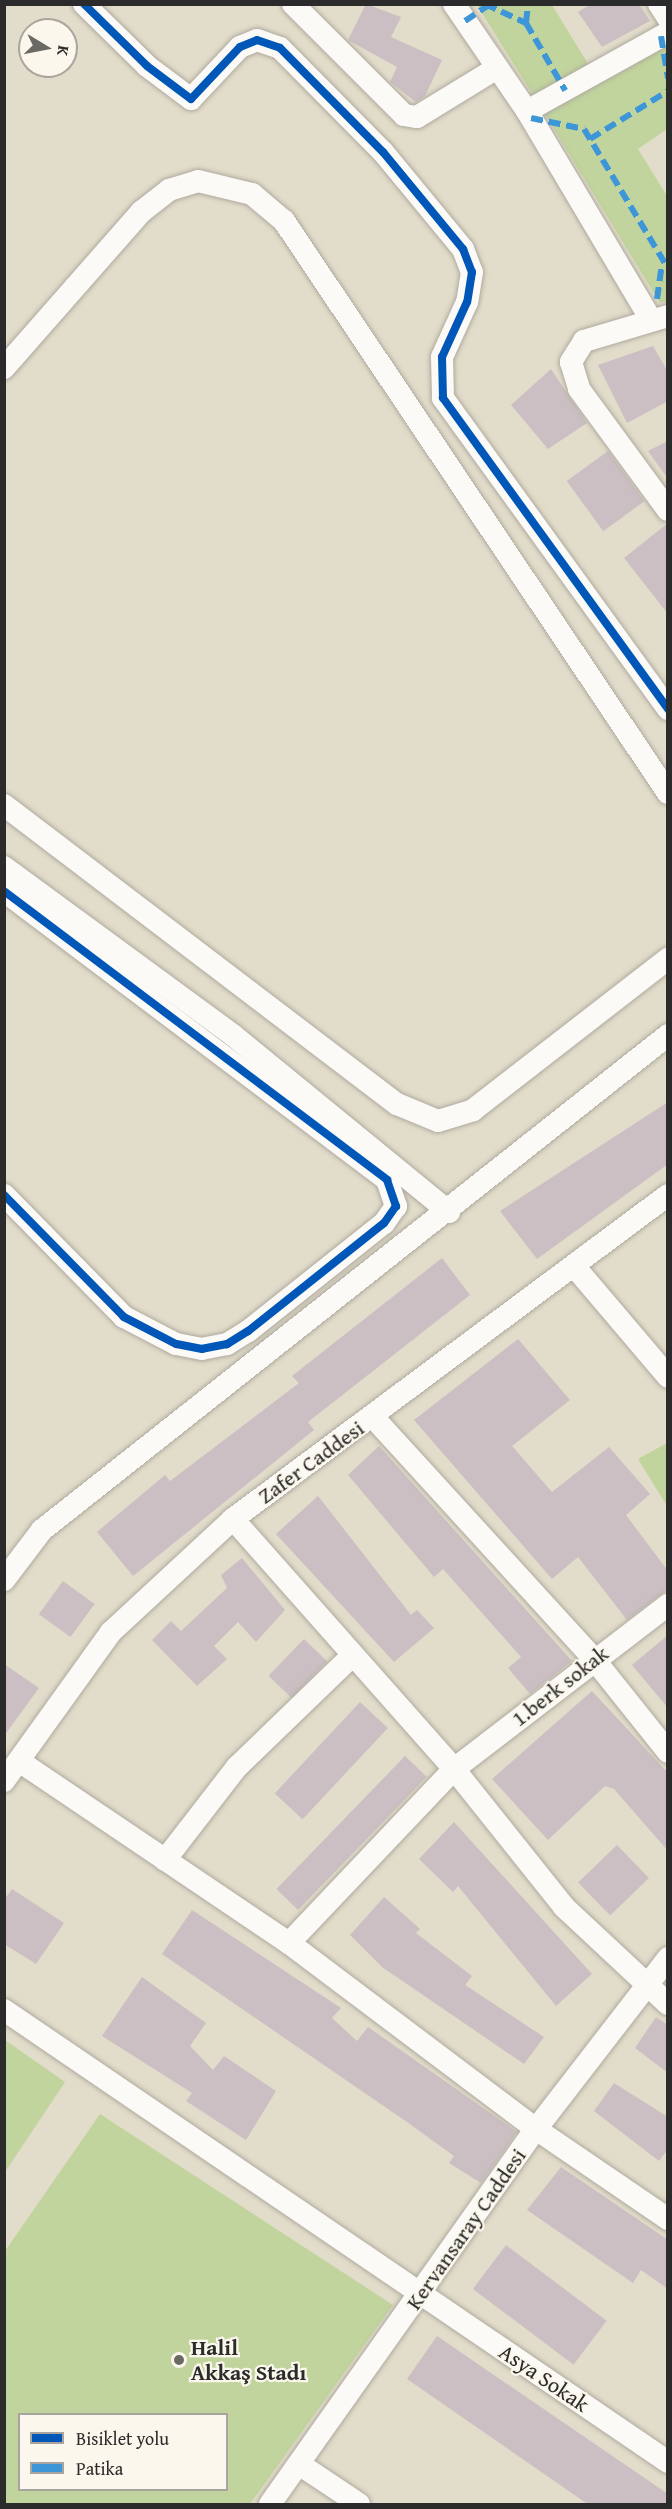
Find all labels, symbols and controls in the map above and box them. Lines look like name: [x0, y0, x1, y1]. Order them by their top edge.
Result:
north arrow: [18, 18, 78, 78]
text: K: [51, 44, 76, 58]
street label: Zafer Caddesi: [253, 1415, 369, 1509]
street label: 1.berk sokak: [506, 1640, 614, 1732]
street label: Kervansaray Caddesi: [400, 2143, 532, 2315]
place label: Halil Akkaş Stadı: [191, 2334, 306, 2386]
street label: Asya Sokak: [494, 2338, 594, 2418]
marker: Halil Akkaş Stadı: [172, 2353, 186, 2367]
legend: [18, 2413, 228, 2491]
text: Bisiklet yolu: [76, 2425, 169, 2452]
text: Patika: [76, 2455, 123, 2482]

